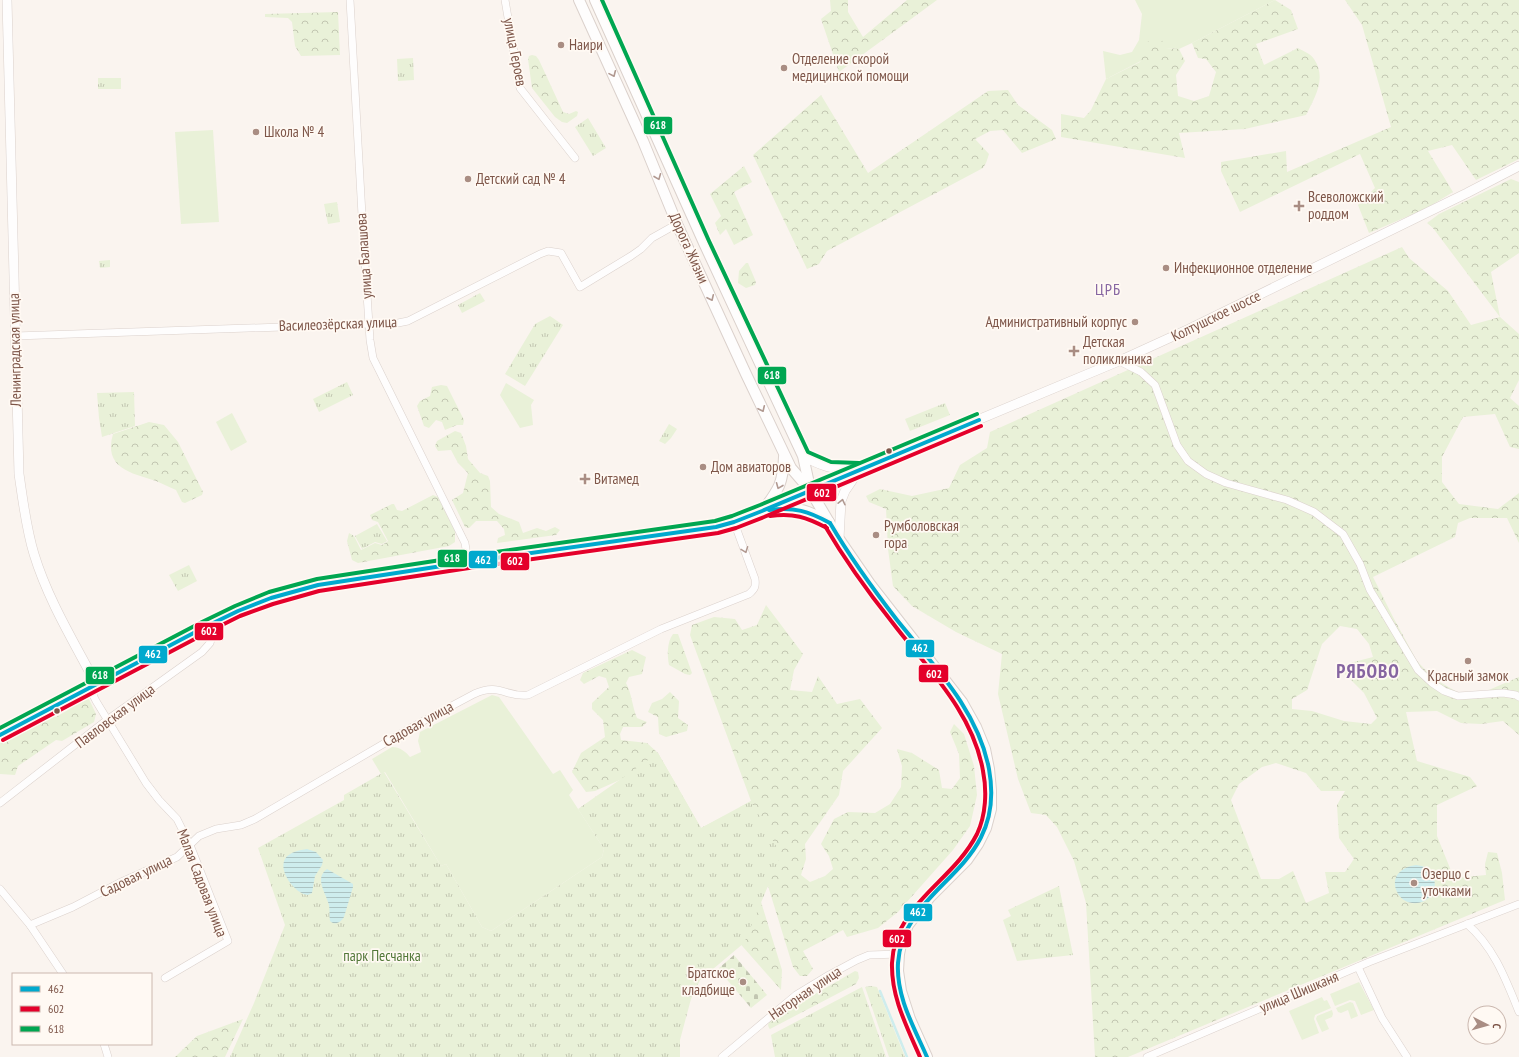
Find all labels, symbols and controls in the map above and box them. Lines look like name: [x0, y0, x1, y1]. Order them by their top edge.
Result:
street label: улица Героев: [500, 16, 531, 88]
place label: Наири: [569, 35, 603, 54]
marker: Наири: [556, 40, 566, 50]
place label: Отделение скорой медицинской помощи: [792, 49, 909, 85]
marker: Отделение скорой медицинской помощи: [779, 63, 789, 73]
one-way arrow: [608, 69, 616, 77]
line badge: 618: [643, 116, 673, 135]
text: 618: [650, 118, 666, 132]
place label: Школа № 4: [264, 122, 324, 141]
marker: Школа № 4: [251, 127, 261, 137]
place label: Детский сад № 4: [476, 169, 566, 188]
one-way arrow: [653, 172, 661, 180]
marker: Детский сад № 4: [463, 174, 473, 184]
place label: Всеволожский роддом: [1308, 187, 1384, 223]
marker: Всеволожский роддом: [1293, 200, 1305, 212]
street label: Дорога Жизни: [665, 209, 714, 286]
street label: улица Балашова: [351, 212, 376, 300]
place label: Инфекционное отделение: [1174, 258, 1312, 277]
marker: Инфекционное отделение: [1161, 263, 1171, 273]
district label: ЦРБ: [1095, 279, 1121, 299]
street label: Колтушское шоссе: [1168, 286, 1264, 345]
street label: Ленинградская улица: [4, 293, 25, 408]
one-way arrow: [706, 294, 714, 302]
street label: Василеозёрская улица: [278, 312, 398, 335]
place label: Административный корпус: [986, 312, 1128, 331]
marker: Административный корпус: [1130, 317, 1140, 327]
place label: Детская поликлиника: [1083, 332, 1152, 368]
marker: Детская поликлиника: [1068, 345, 1080, 357]
line badge: 618: [757, 366, 787, 385]
text: 618: [764, 368, 780, 382]
one-way arrow: [757, 405, 765, 413]
unlabelled marker: [884, 446, 894, 456]
place label: Дом авиаторов: [711, 457, 791, 476]
marker: Дом авиаторов: [698, 462, 708, 472]
place label: Витамед: [594, 469, 639, 488]
marker: Витамед: [579, 473, 591, 485]
one-way arrow: [776, 482, 784, 489]
line badge: 602: [806, 483, 837, 502]
text: 602: [814, 486, 830, 500]
one-way arrow: [838, 498, 846, 505]
place label: Румболовская гора: [884, 516, 959, 552]
marker: Румболовская гора: [871, 530, 881, 540]
one-way arrow: [740, 547, 748, 554]
line badge: 618: [437, 549, 468, 568]
line badge: 462: [468, 550, 498, 569]
text: 618: [444, 551, 460, 565]
line badge: 602: [500, 552, 530, 571]
text: 462: [475, 553, 491, 567]
text: 602: [507, 554, 523, 568]
line badge: 602: [194, 622, 224, 641]
text: 602: [201, 624, 217, 638]
line badge: 462: [905, 639, 935, 658]
text: 462: [912, 641, 928, 655]
line badge: 462: [138, 645, 168, 664]
text: 462: [145, 647, 161, 661]
marker: Красный замок: [1463, 656, 1473, 666]
district label: РЯБОВО: [1336, 659, 1400, 683]
line badge: 602: [918, 664, 949, 683]
line badge: 618: [85, 666, 115, 685]
place label: Красный замок: [1428, 666, 1509, 685]
text: 602: [926, 667, 942, 681]
text: 618: [92, 668, 108, 682]
street label: Павловская улица: [71, 679, 159, 752]
street label: Садовая улица: [379, 696, 456, 751]
unlabelled marker: [52, 706, 62, 716]
street label: Малая Садовая улица: [173, 826, 232, 940]
street label: Садовая улица: [97, 850, 175, 901]
place label: Озерцо с уточками: [1422, 864, 1471, 900]
marker: Озерцо с уточками: [1409, 878, 1419, 888]
line badge: 462: [903, 903, 933, 922]
text: 462: [910, 905, 926, 919]
line badge: 602: [882, 929, 912, 948]
text: 602: [889, 932, 905, 946]
park label: парк Песчанка: [343, 946, 421, 965]
street label: Нагорная улица: [765, 961, 845, 1024]
place label: Братское кладбище: [682, 963, 735, 999]
street label: улица Шишканя: [1256, 966, 1341, 1017]
legend: [12, 973, 152, 1045]
marker: Братское кладбище: [738, 977, 748, 987]
text: 462: [48, 981, 64, 996]
text: 602: [48, 1001, 64, 1016]
north arrow: [1467, 1005, 1507, 1045]
text: 618: [48, 1021, 64, 1036]
text: С: [1490, 1023, 1504, 1029]

